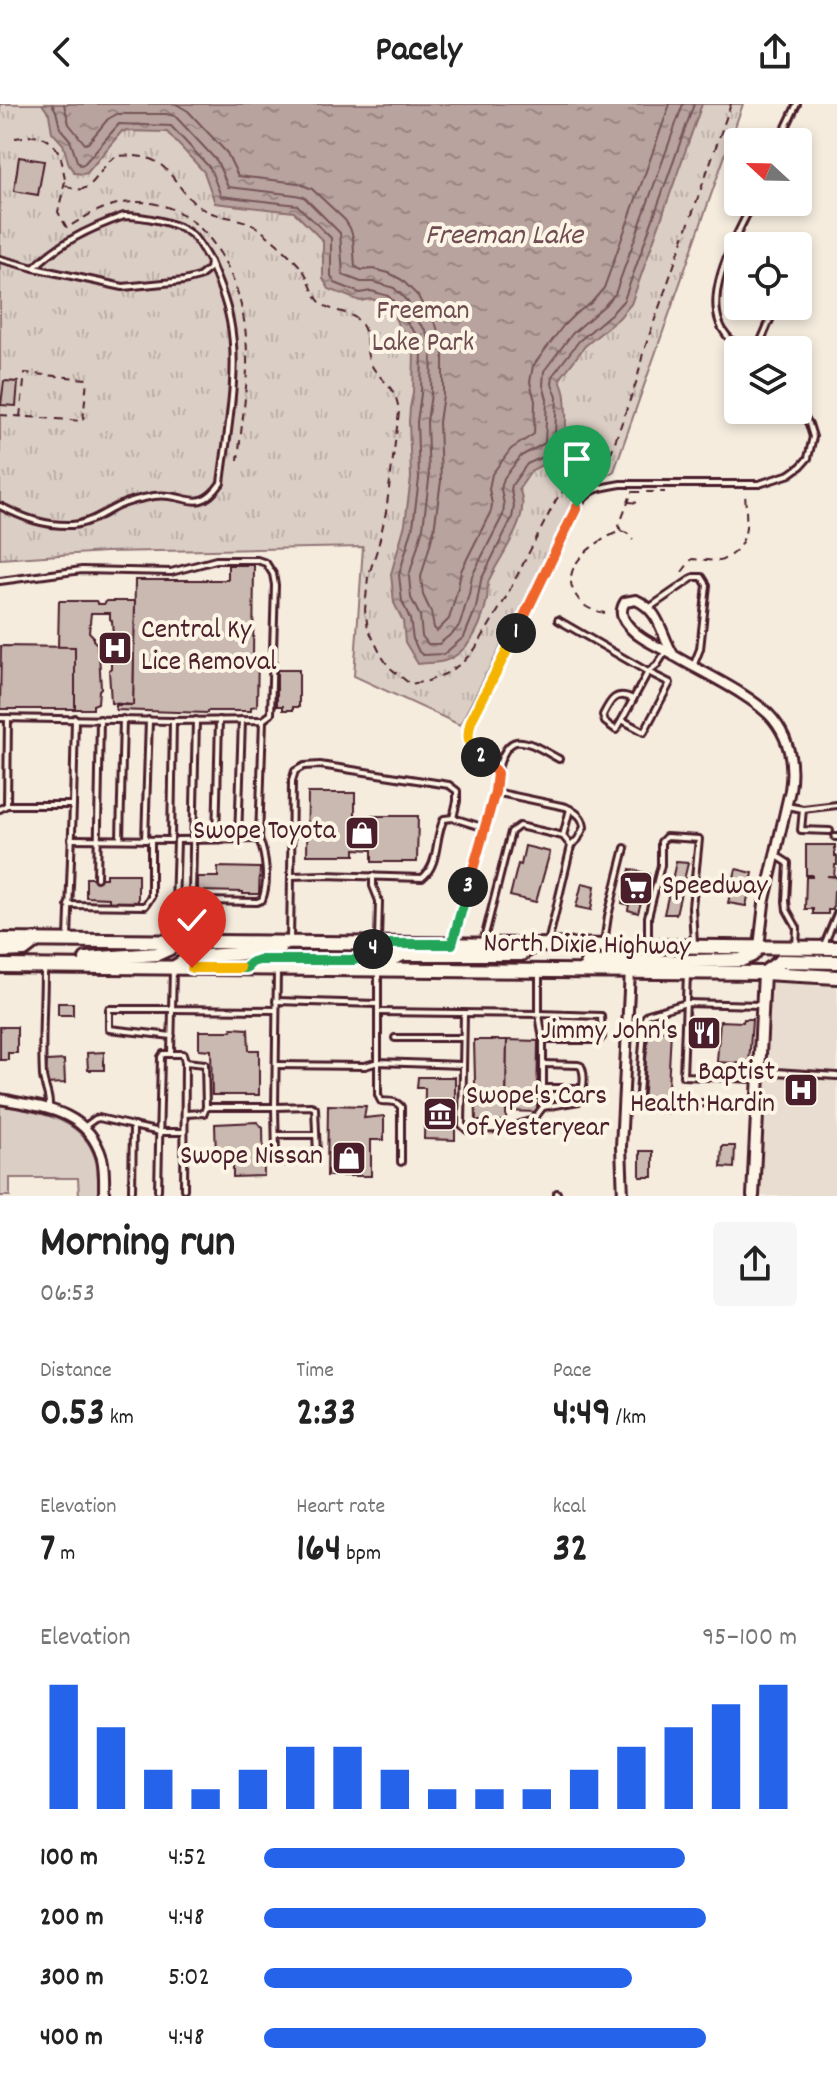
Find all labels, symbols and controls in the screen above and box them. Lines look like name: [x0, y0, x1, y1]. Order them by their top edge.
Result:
text: Pacely: [375, 26, 462, 78]
icon: back: [40, 30, 84, 74]
icon: share: [753, 30, 797, 74]
north arrow: [724, 128, 812, 216]
map controls: [724, 128, 812, 424]
water label: Freeman Lake: [425, 216, 585, 259]
button: locate: [724, 232, 812, 320]
park label: Freeman Lake Park: [372, 293, 474, 365]
button: layers: [724, 336, 812, 424]
pin: [543, 425, 611, 507]
icon: arrive: [555, 437, 599, 481]
place label: Central Ky Lice Removal: [141, 612, 277, 684]
pin: 1: [496, 613, 536, 653]
text: 1: [514, 617, 518, 648]
hospital icon: Central Ky Lice Removal: [96, 629, 134, 667]
pin: 2: [461, 737, 501, 777]
text: 2: [476, 741, 486, 772]
place label: Swope Toyota: [193, 813, 337, 853]
shop icon: Swope Toyota: [343, 814, 381, 852]
pin: 3: [448, 867, 488, 907]
place label: Speedway: [662, 868, 768, 908]
supermarket icon: Speedway: [617, 869, 655, 907]
text: 3: [463, 871, 473, 902]
pin: [158, 886, 226, 968]
icon: check: [170, 898, 214, 942]
street label: North Dixie Highway: [483, 925, 692, 969]
pin: 4: [353, 929, 393, 969]
text: 4: [368, 933, 378, 964]
place label: Jimmy John's: [541, 1013, 678, 1053]
restaurant icon: Jimmy John's: [685, 1014, 723, 1052]
place label: Baptist Health Hardin: [630, 1054, 775, 1126]
hospital icon: Baptist Health Hardin: [782, 1071, 820, 1109]
place label: Swope's Cars of Yesteryear: [466, 1078, 610, 1150]
museum icon: Swope's Cars of Yesteryear: [421, 1095, 459, 1133]
place label: Swope Nissan: [180, 1138, 323, 1178]
shop icon: Swope Nissan: [330, 1139, 368, 1177]
text: Morning run: [40, 1214, 235, 1277]
button: share: [713, 1222, 797, 1306]
text: 06:53: [40, 1276, 95, 1313]
text: Distance: [40, 1356, 112, 1387]
text: Time: [296, 1356, 334, 1387]
text: Pace: [553, 1356, 592, 1387]
text: 0.53: [40, 1387, 105, 1444]
text: 2:33: [296, 1387, 356, 1444]
text: 4:49: [553, 1387, 611, 1444]
text: km: [105, 1403, 134, 1434]
text: /km: [611, 1403, 646, 1434]
text: Elevation: [40, 1492, 117, 1523]
text: Heart rate: [296, 1492, 385, 1523]
text: kcal: [553, 1492, 586, 1523]
text: 7: [40, 1523, 55, 1580]
text: 164: [296, 1523, 341, 1580]
text: 32: [553, 1523, 588, 1580]
text: m: [55, 1539, 75, 1570]
text: bpm: [341, 1539, 381, 1570]
text: Elevation: [40, 1620, 130, 1657]
text: 95–100 m: [702, 1620, 797, 1657]
text: 100 m: [40, 1840, 98, 1877]
text: 4:52: [168, 1840, 207, 1877]
text: 200 m: [40, 1900, 104, 1937]
text: 4:48: [168, 1900, 204, 1937]
text: 300 m: [40, 1960, 104, 1997]
text: 5:02: [168, 1960, 210, 1997]
text: 400 m: [40, 2020, 103, 2057]
text: 4:48: [168, 2020, 204, 2057]

